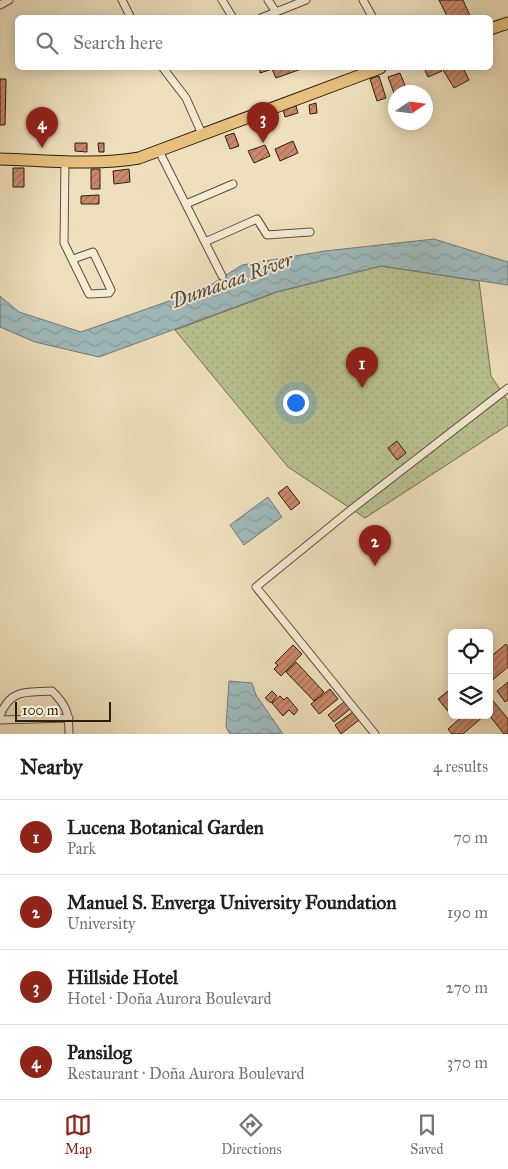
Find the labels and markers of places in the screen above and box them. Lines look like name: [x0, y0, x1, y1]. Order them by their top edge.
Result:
pin: 3: [247, 102, 279, 143]
pin: 4: [26, 107, 58, 148]
pin: 1: [346, 347, 378, 388]
pin: 2: [359, 525, 391, 566]

